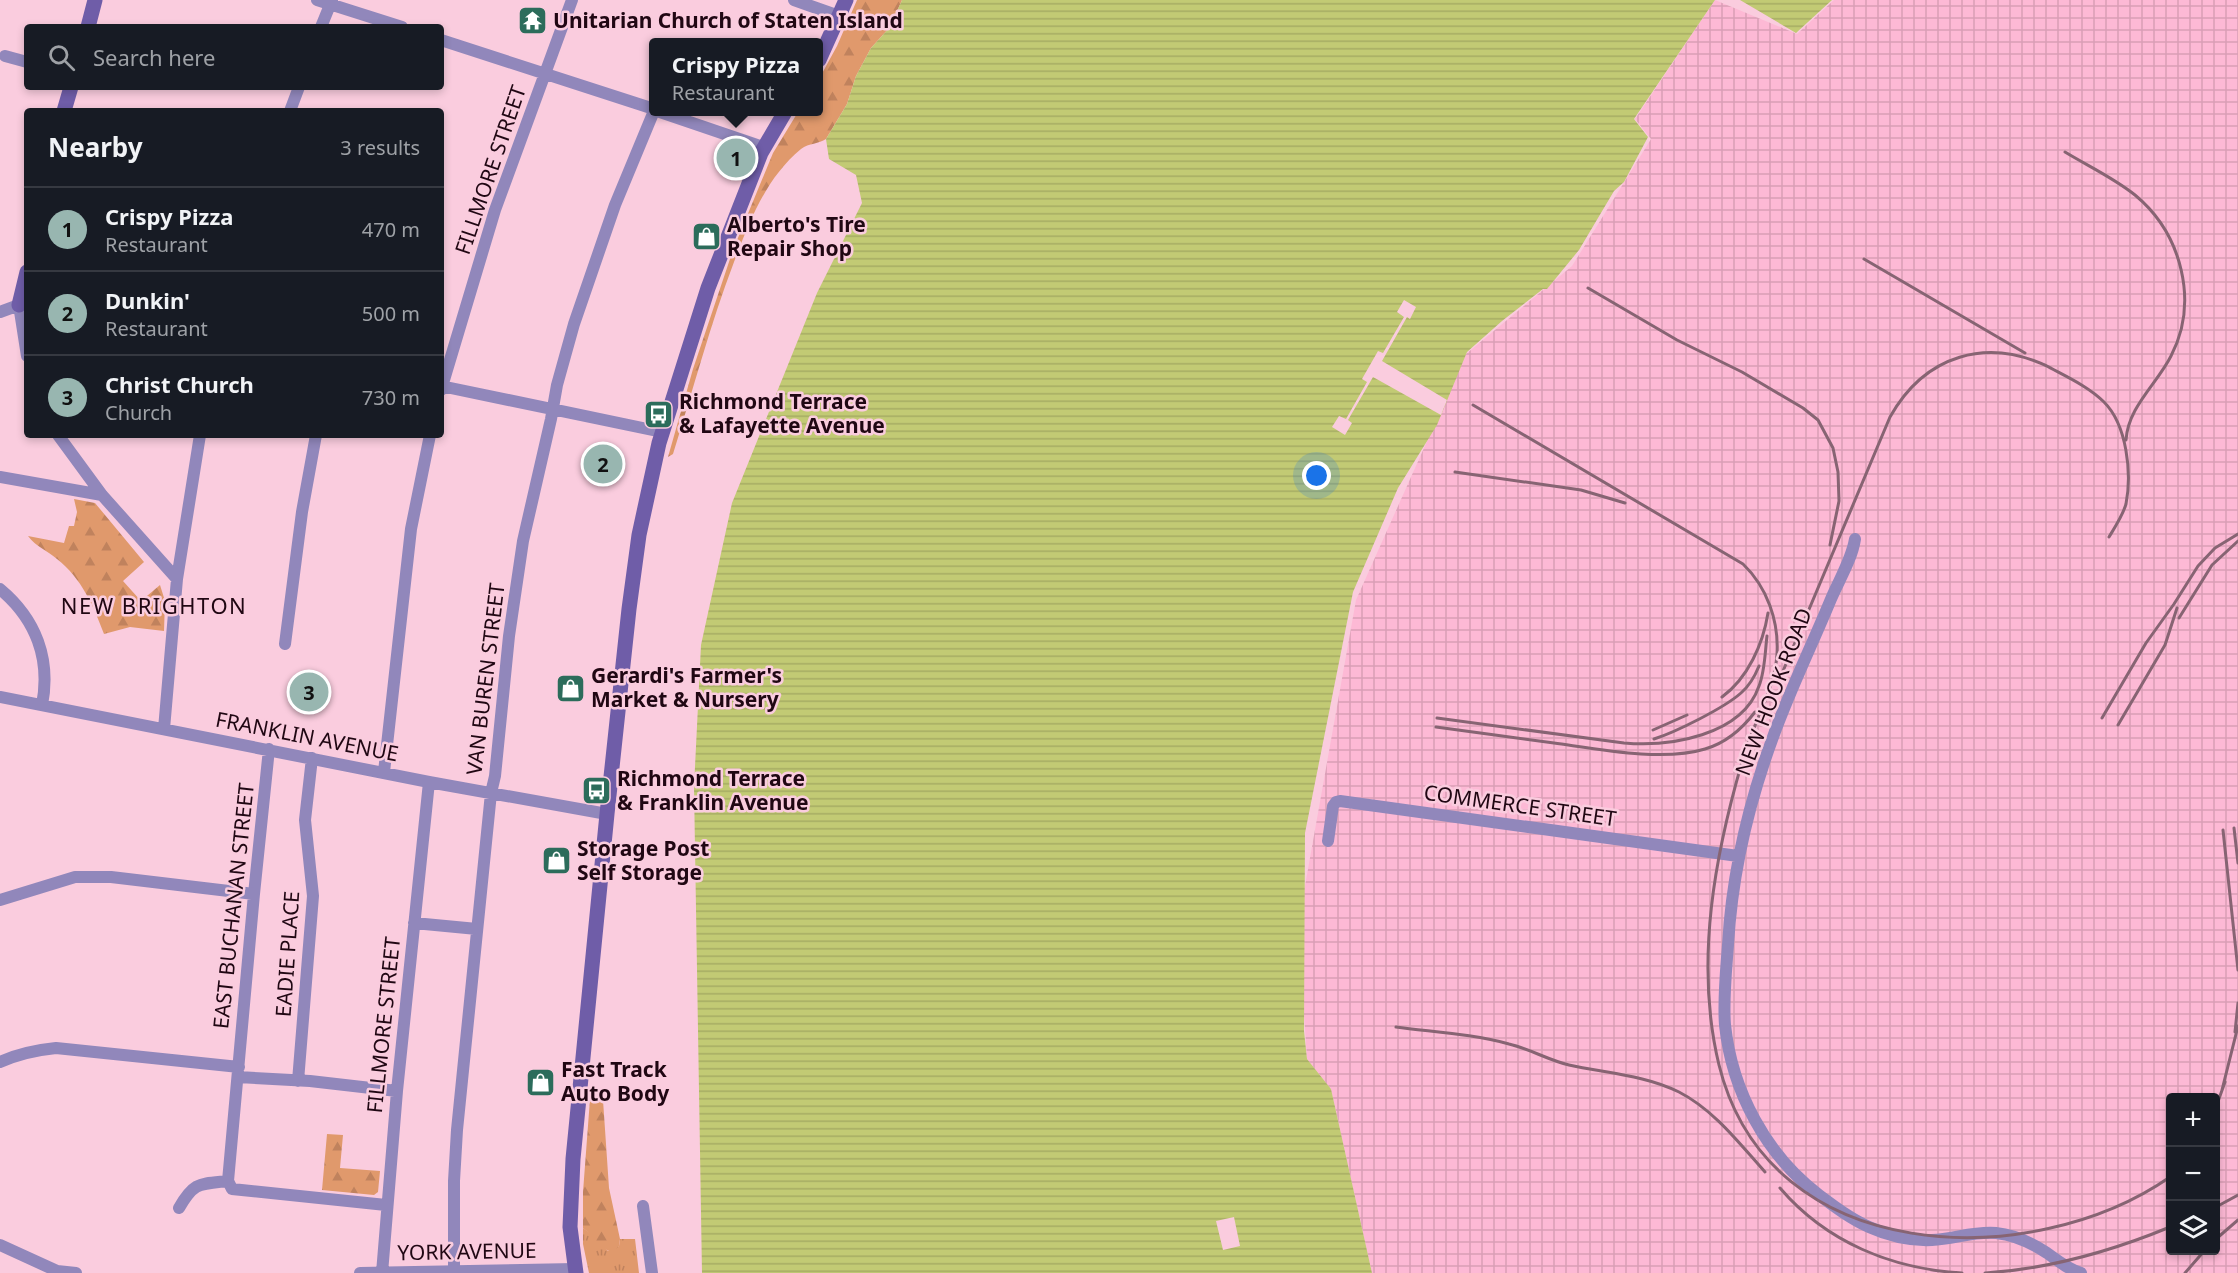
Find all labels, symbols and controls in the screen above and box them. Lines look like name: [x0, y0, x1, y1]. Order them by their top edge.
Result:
temple icon: Unitarian Church of Staten Island: [516, 5, 548, 37]
place label: Unitarian Church of Staten Island: [553, 6, 903, 34]
search box: [24, 24, 444, 90]
popup: [649, 38, 823, 116]
icon: search: [45, 41, 78, 74]
text: Search here: [93, 42, 215, 72]
text: Crispy Pizza: [672, 49, 800, 79]
text: Restaurant: [672, 79, 775, 106]
street label: FILLMORE STREET: [448, 81, 532, 258]
text: Nearby: [48, 129, 143, 165]
text: 3 results: [340, 134, 420, 161]
pin: 1: [716, 136, 756, 180]
text: Crispy Pizza: [105, 201, 233, 231]
place label: Alberto's Tire Repair Shop: [727, 210, 866, 262]
text: 1: [62, 216, 73, 243]
text: 470 m: [362, 216, 420, 243]
shop icon: Alberto's Tire Repair Shop: [690, 221, 722, 253]
text: Restaurant: [105, 231, 208, 258]
text: Dunkin': [105, 285, 190, 315]
text: 2: [62, 300, 73, 327]
text: 500 m: [362, 300, 420, 327]
text: Restaurant: [105, 315, 208, 342]
text: Christ Church: [105, 369, 254, 399]
text: 3: [62, 384, 73, 411]
text: 730 m: [362, 384, 420, 411]
place label: Richmond Terrace & Lafayette Avenue: [679, 387, 885, 439]
bus stop icon: Richmond Terrace & Lafayette Avenue: [642, 398, 674, 430]
text: Church: [105, 399, 172, 426]
pin: 2: [584, 442, 622, 486]
your location: [1302, 461, 1331, 490]
street label: VAN BUREN STREET: [459, 581, 511, 776]
district label: NEW BRIGHTON: [61, 590, 247, 620]
street label: NEW HOOK ROAD: [1728, 604, 1818, 779]
place label: Gerardi's Farmer's Market & Nursery: [591, 661, 782, 713]
pin: 3: [290, 670, 328, 714]
shop icon: Gerardi's Farmer's Market & Nursery: [554, 672, 586, 704]
street label: FRANKLIN AVENUE: [213, 705, 401, 767]
place label: Richmond Terrace & Franklin Avenue: [617, 764, 809, 816]
bus stop icon: Richmond Terrace & Franklin Avenue: [580, 775, 612, 807]
street label: COMMERCE STREET: [1422, 778, 1618, 832]
street label: EAST BUCHANAN STREET: [206, 781, 260, 1030]
place label: Storage Post Self Storage: [577, 834, 709, 886]
shop icon: Storage Post Self Storage: [540, 845, 572, 877]
street label: EADIE PLACE: [269, 890, 305, 1018]
street label: FILLMORE STREET: [360, 935, 406, 1114]
place label: Fast Track Auto Body: [561, 1055, 669, 1107]
shop icon: Fast Track Auto Body: [524, 1066, 556, 1098]
map controls: [2166, 1093, 2220, 1255]
button: +: [2166, 1093, 2220, 1147]
button: −: [2166, 1147, 2220, 1201]
button: layers: [2166, 1201, 2220, 1255]
street label: YORK AVENUE: [397, 1236, 537, 1266]

